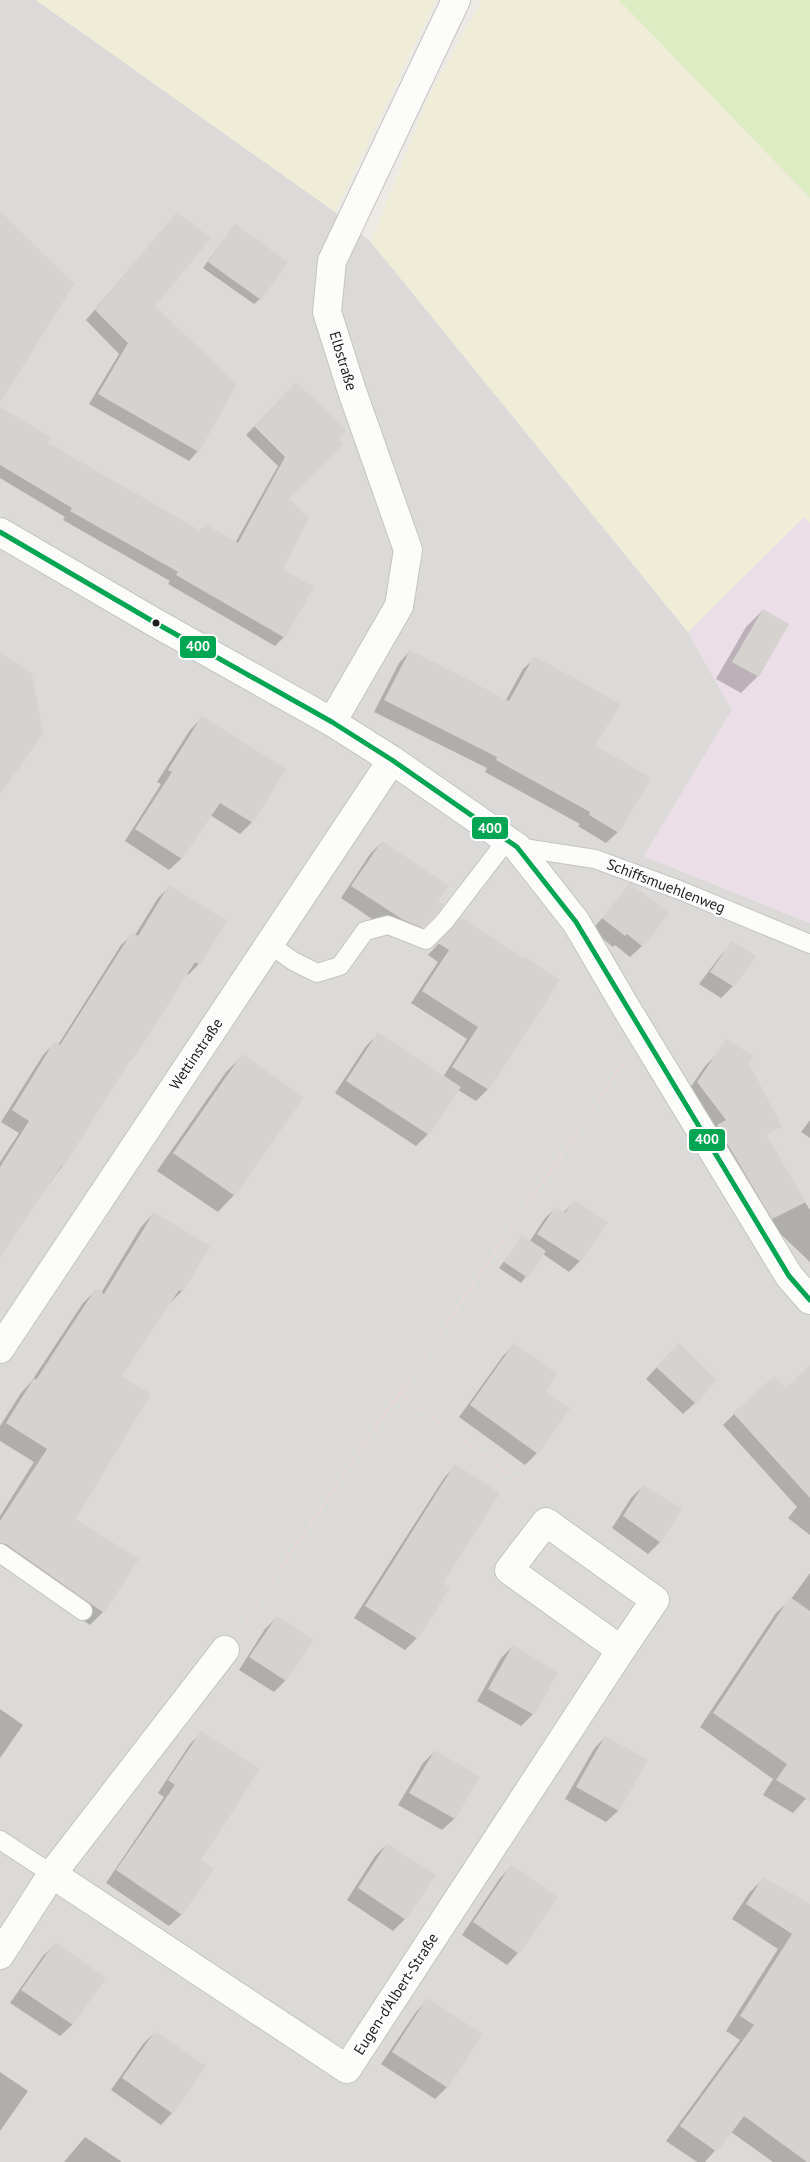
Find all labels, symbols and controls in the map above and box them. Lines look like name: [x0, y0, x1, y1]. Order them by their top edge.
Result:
street label: Elbstraße: [325, 329, 361, 393]
unlabelled marker: [151, 618, 161, 628]
line badge: 400: [179, 635, 217, 659]
text: 400: [186, 637, 210, 655]
line badge: 400: [471, 816, 509, 840]
text: 400: [478, 819, 502, 837]
street label: Schiffsmuehlenweg: [604, 854, 728, 917]
street label: Wettinstraße: [165, 1014, 226, 1093]
line badge: 400: [688, 1128, 726, 1152]
text: 400: [695, 1130, 719, 1148]
street label: Eugen-d'Albert-Straße: [349, 1929, 442, 2058]

